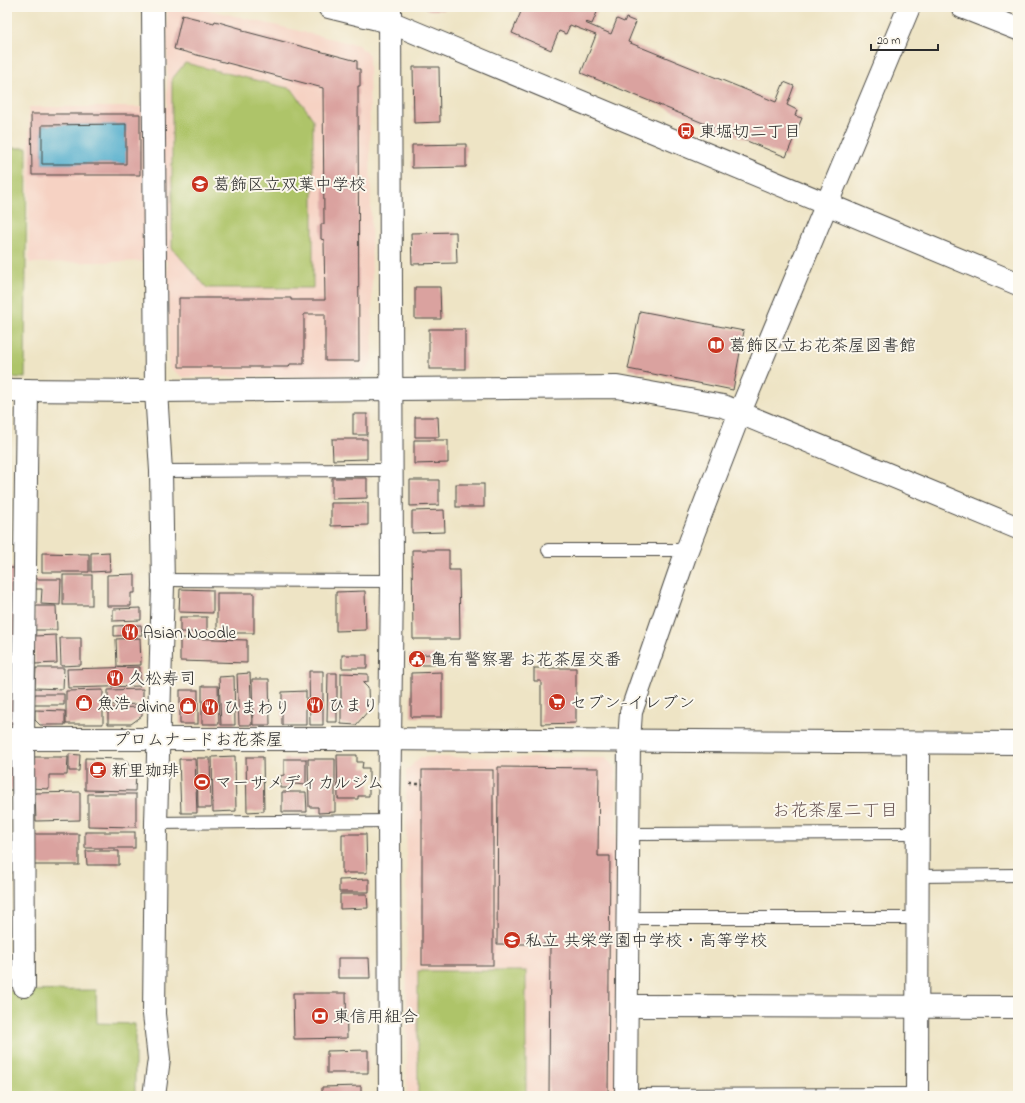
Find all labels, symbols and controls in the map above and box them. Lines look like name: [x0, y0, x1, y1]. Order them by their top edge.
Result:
scale bar: [871, 26, 938, 52]
text: 20 m: [877, 32, 900, 50]
place label: 東堀切二丁目: [699, 120, 801, 145]
bus stop icon: 東堀切二丁目: [676, 121, 696, 141]
place label: 葛飾区立双葉中学校: [213, 173, 366, 198]
school or university icon: 葛飾区立双葉中学校: [190, 174, 210, 194]
place label: 葛飾区立お花茶屋図書館: [729, 334, 916, 359]
library icon: 葛飾区立お花茶屋図書館: [706, 335, 726, 355]
place label: Asian Noodle: [143, 621, 237, 646]
restaurant icon: Asian Noodle: [120, 622, 140, 642]
place label: 亀有警察署 お花茶屋交番: [430, 648, 621, 673]
public building icon: 亀有警察署 お花茶屋交番: [407, 649, 427, 669]
place label: 久松寿司: [128, 667, 196, 692]
restaurant icon: 久松寿司: [105, 668, 125, 688]
place label: セブン-イレブン: [570, 691, 695, 716]
place label: 魚浩: [97, 692, 131, 717]
supermarket icon: セブン-イレブン: [547, 692, 567, 712]
shop icon: 魚浩: [74, 693, 94, 713]
place label: ひまり: [328, 694, 379, 719]
place label: divine: [137, 695, 175, 720]
restaurant icon: ひまり: [305, 695, 325, 715]
shop icon: divine: [178, 696, 198, 716]
place label: ひまわり: [223, 696, 291, 721]
restaurant icon: ひまわり: [200, 697, 220, 717]
street label: プロムナードお花茶屋: [113, 728, 283, 753]
place label: 新里珈琲: [111, 759, 179, 784]
cafe icon: 新里珈琲: [88, 760, 108, 780]
place label: マーサメディカルジム: [215, 771, 384, 796]
sports icon: マーサメディカルジム: [192, 772, 212, 792]
district label: お花茶屋二丁目: [772, 799, 898, 825]
place label: 私立 共栄学園中学校・高等学校: [525, 929, 767, 954]
school or university icon: 私立 共栄学園中学校・高等学校: [502, 930, 522, 950]
place label: 東信用組合: [333, 1005, 418, 1030]
bank icon: 東信用組合: [310, 1006, 330, 1026]

